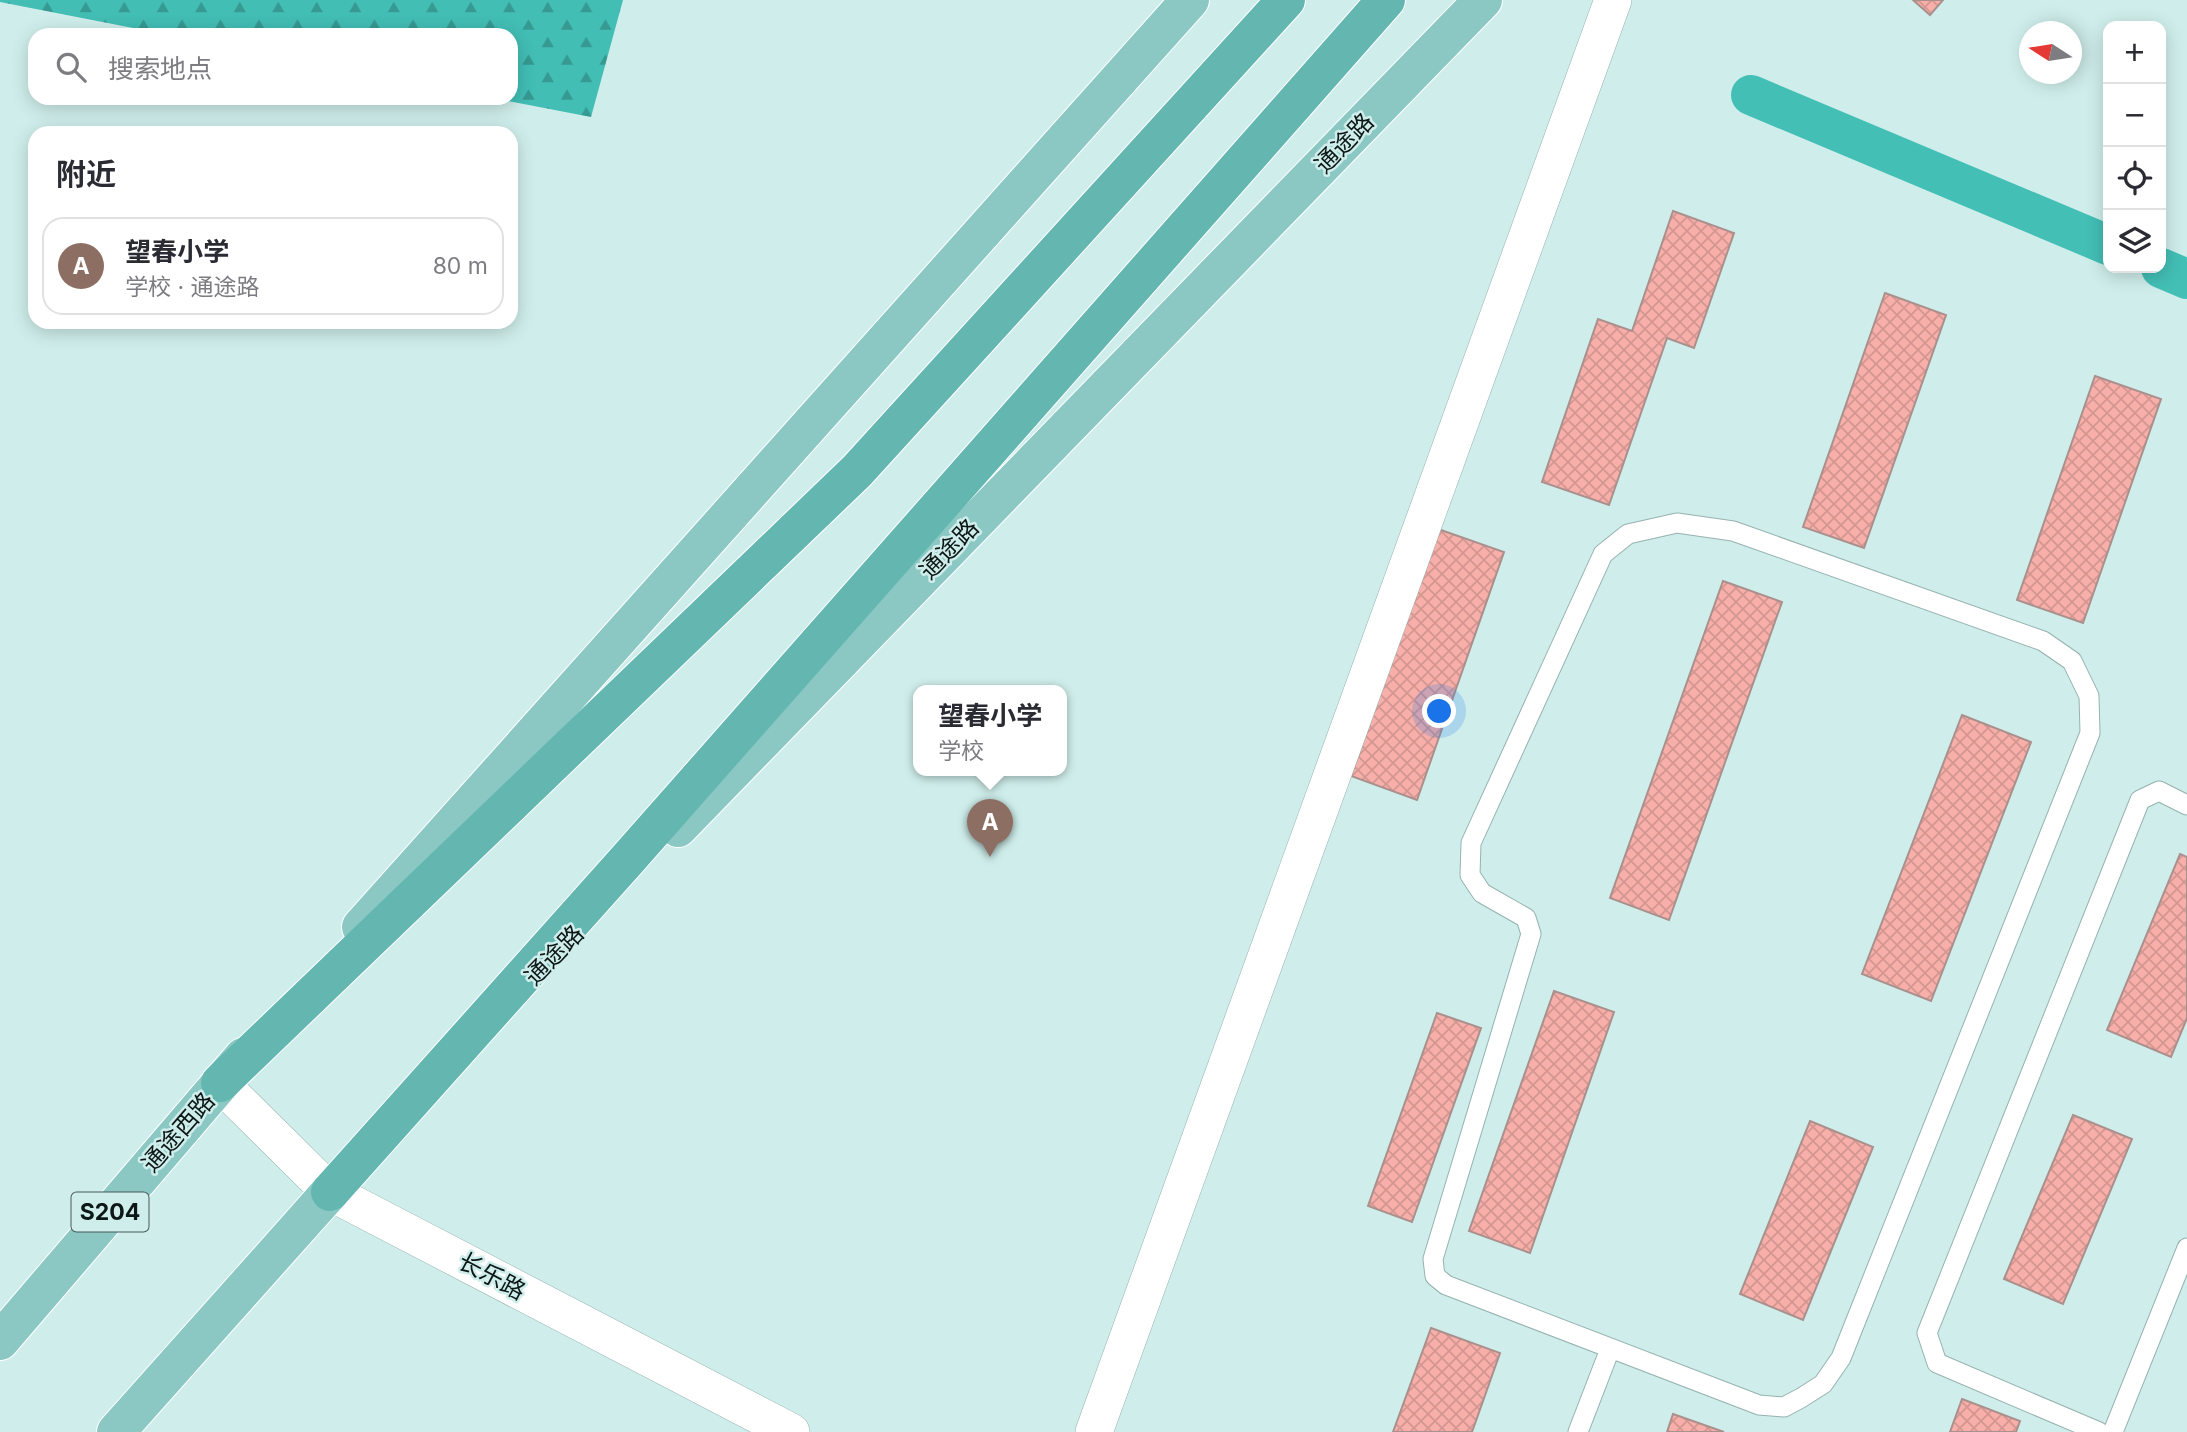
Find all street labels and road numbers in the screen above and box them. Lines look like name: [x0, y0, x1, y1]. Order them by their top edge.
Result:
street label: 通途路: [1309, 107, 1379, 179]
street label: 通途路: [914, 513, 984, 585]
street label: 通途路: [519, 919, 589, 991]
street label: 通途西路: [136, 1086, 220, 1178]
road number: S204: [72, 1192, 148, 1232]
street label: 长乐路: [453, 1246, 531, 1306]

